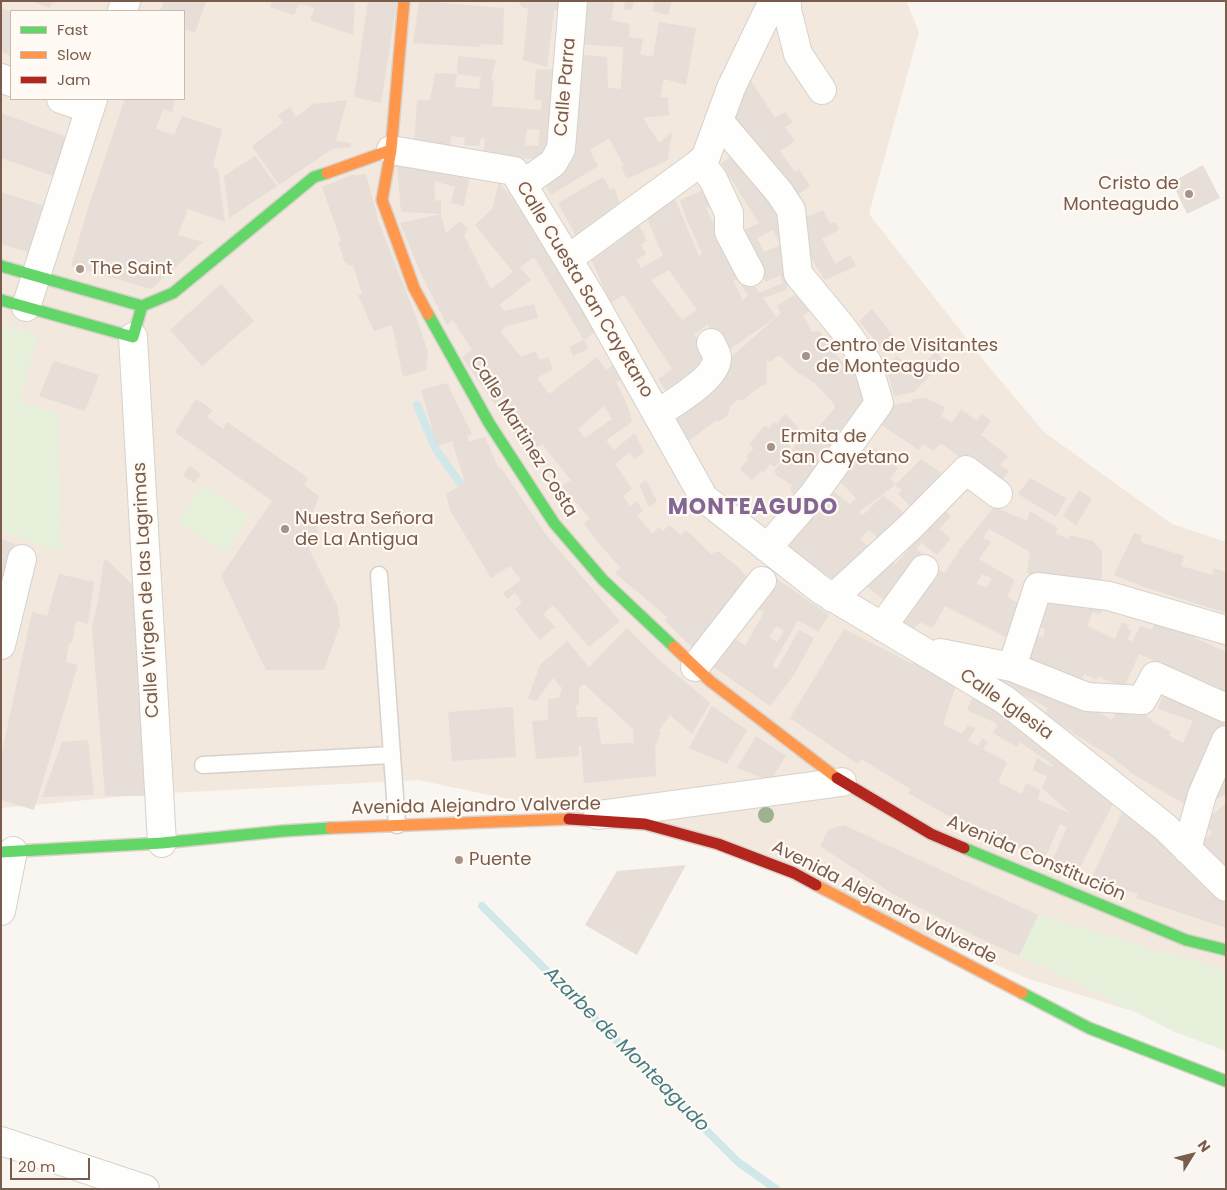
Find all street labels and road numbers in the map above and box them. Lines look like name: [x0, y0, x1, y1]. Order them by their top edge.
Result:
street label: Calle Parra: [551, 37, 581, 137]
street label: Calle Cuesta San Cayetano: [511, 178, 657, 402]
street label: Calle Martinez Costa: [465, 353, 581, 521]
street label: Calle Virgen de las Lagrimas: [130, 462, 164, 718]
street label: Calle Iglesia: [955, 665, 1057, 745]
street label: Avenida Alejandro Valverde: [351, 794, 601, 820]
street label: Avenida Constitución: [943, 811, 1129, 907]
street label: Avenida Alejandro Valverde: [768, 837, 1000, 969]

